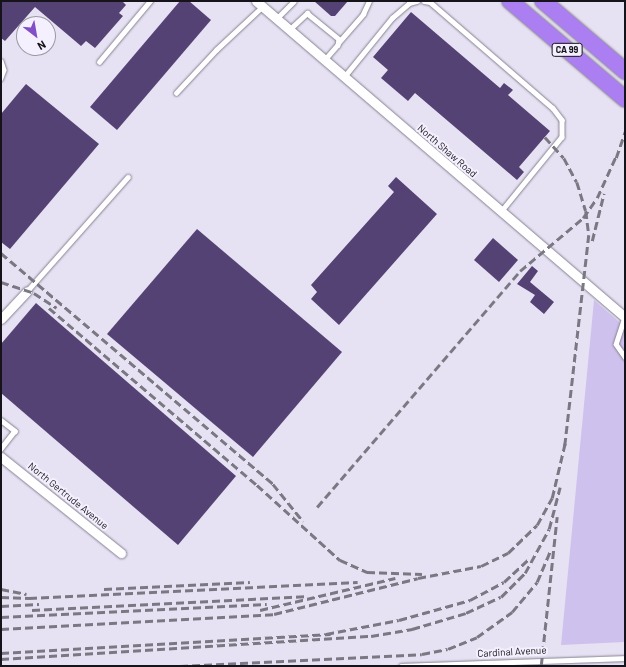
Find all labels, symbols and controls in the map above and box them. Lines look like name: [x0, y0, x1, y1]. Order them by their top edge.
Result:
north arrow: [16, 16, 56, 56]
text: N: [35, 38, 48, 53]
road number: CA 99: [551, 43, 583, 57]
street label: North Shaw Road: [415, 122, 479, 180]
street label: North Gertrude Avenue: [26, 460, 110, 532]
street label: Cardinal Avenue: [477, 644, 547, 660]

